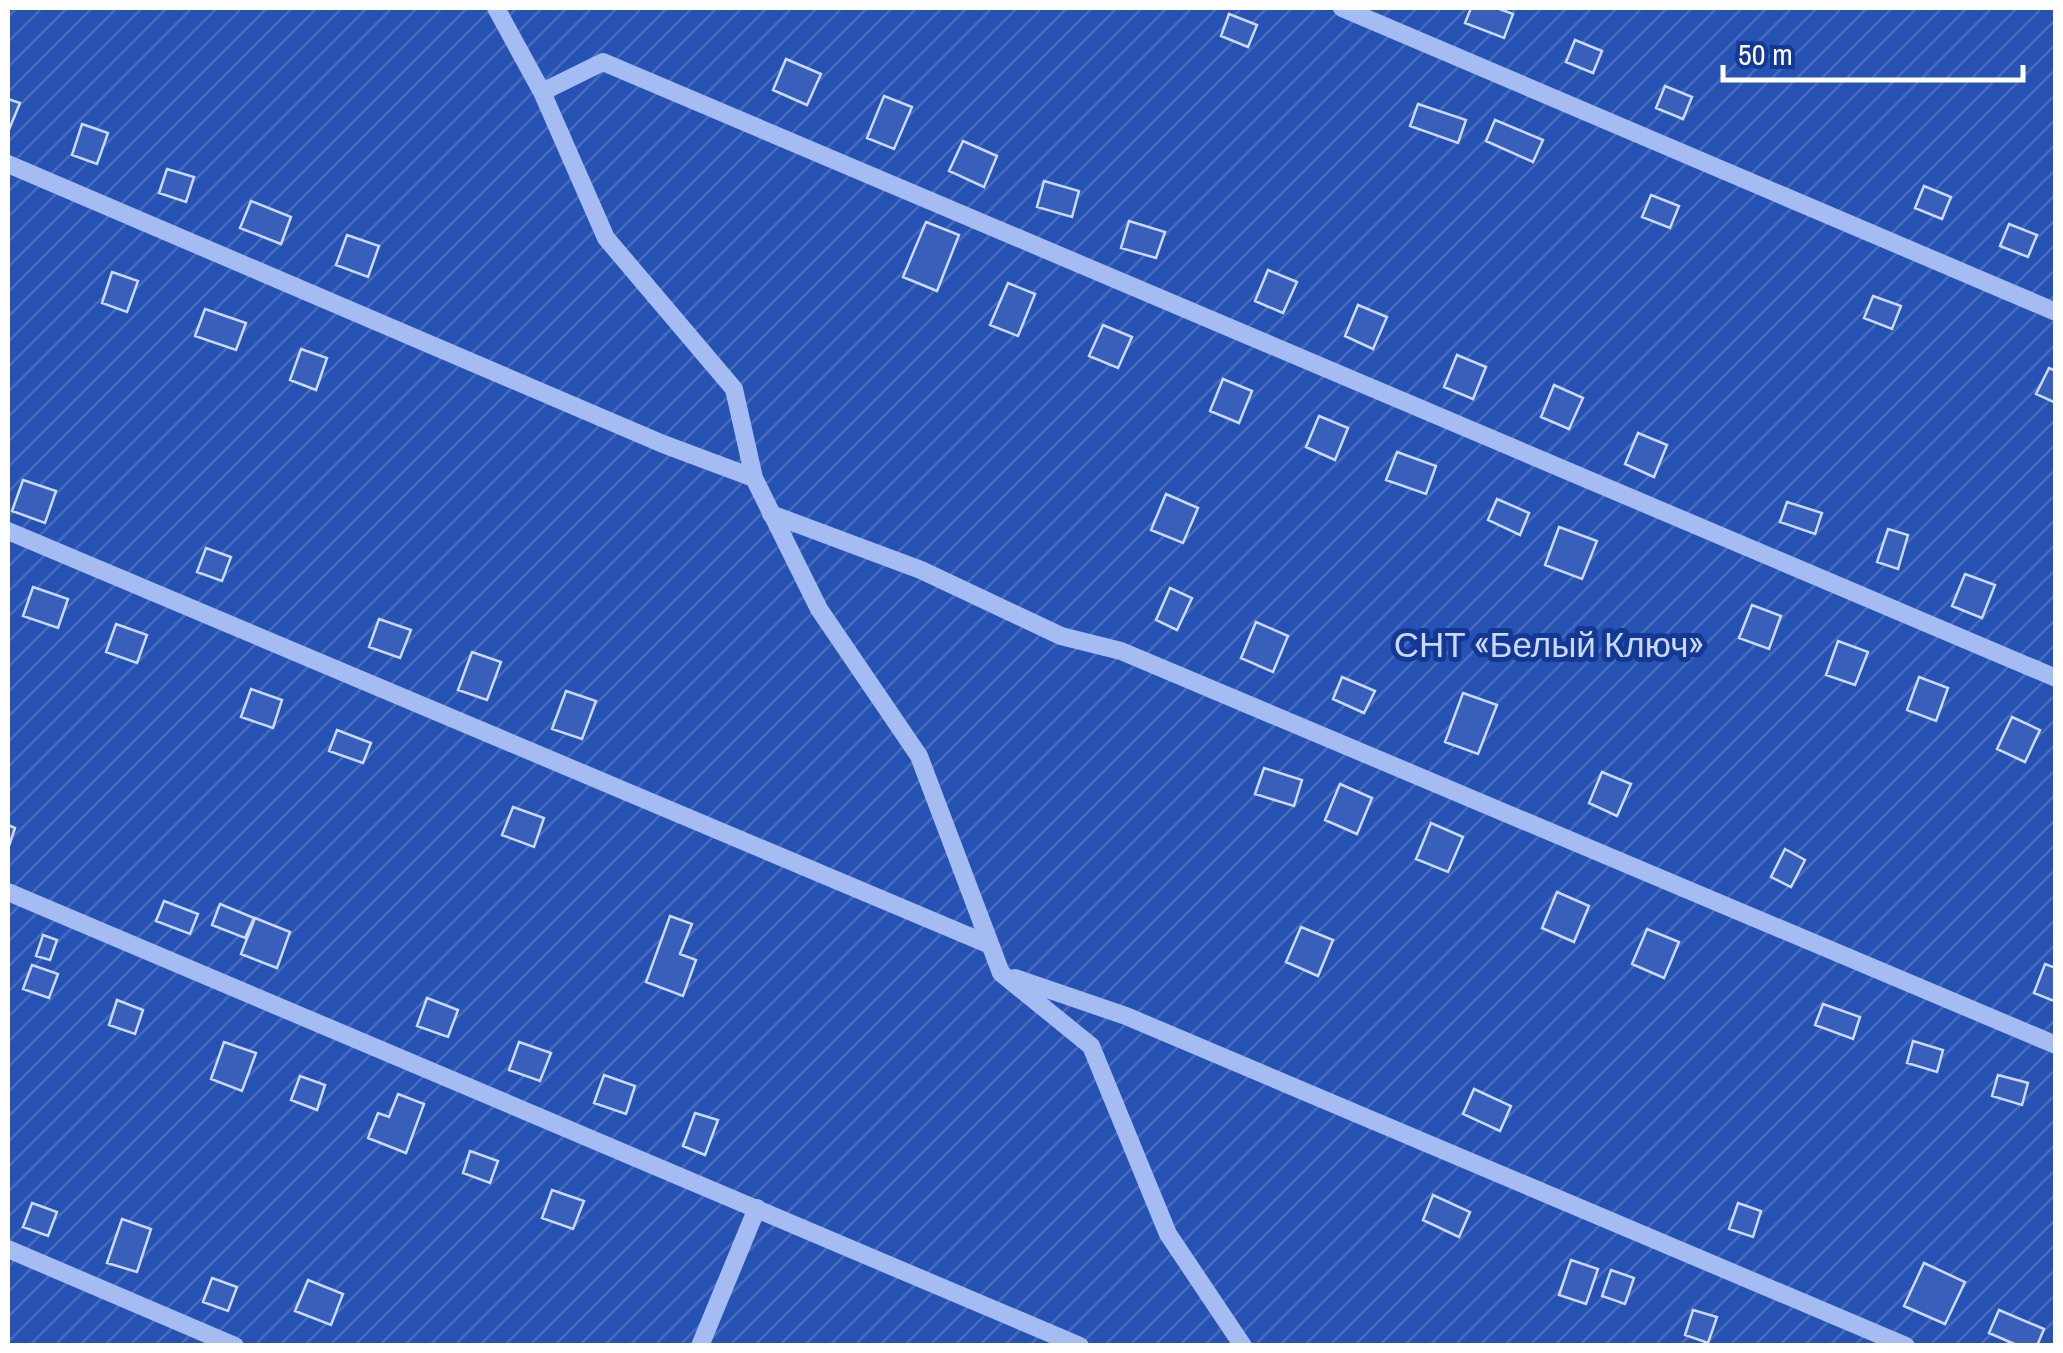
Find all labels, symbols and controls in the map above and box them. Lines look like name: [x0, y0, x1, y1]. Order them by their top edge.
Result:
scale bar: [1723, 20, 2023, 82]
text: 50 m: [1738, 34, 1793, 74]
park label: СНТ «Белый Ключ»: [1394, 621, 1704, 668]

